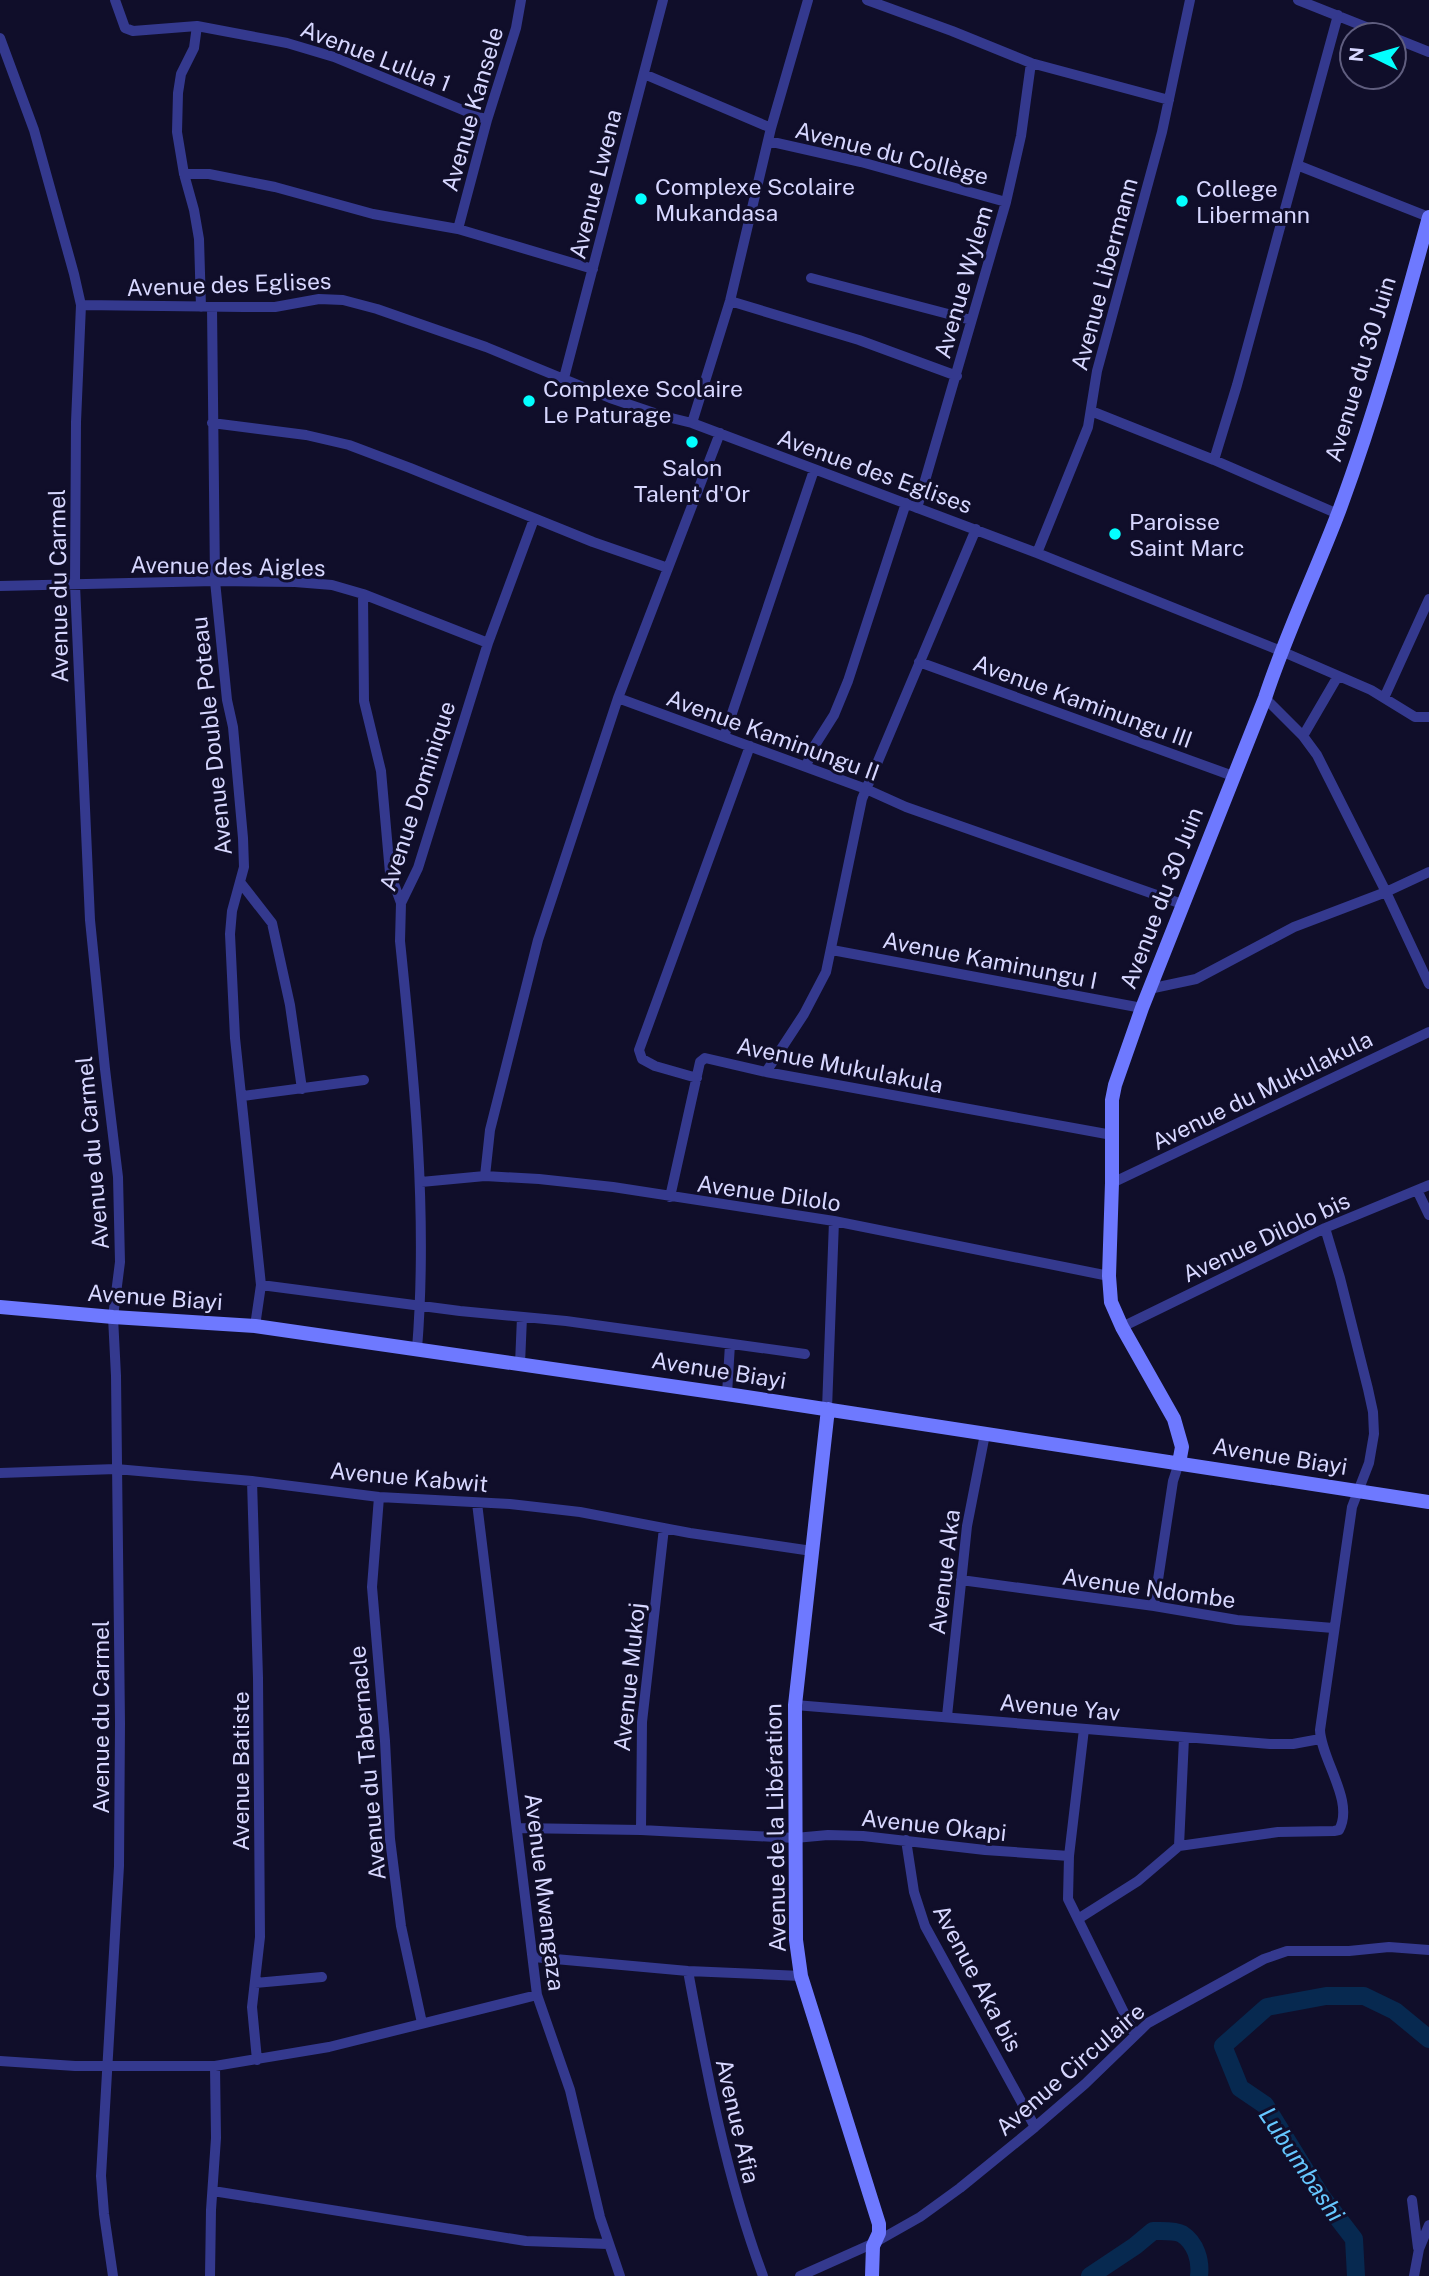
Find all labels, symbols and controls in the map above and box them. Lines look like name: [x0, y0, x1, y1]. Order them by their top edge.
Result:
street label: Avenue Lulua 1: [297, 15, 455, 97]
north arrow: [1338, 21, 1408, 91]
street label: Avenue Kansele: [436, 24, 508, 194]
text: N: [1344, 46, 1368, 63]
street label: Avenue Lwena: [563, 106, 627, 262]
street label: Avenue du Collège: [792, 116, 992, 190]
place label: Complexe Scolaire Mukandasa: [655, 173, 855, 226]
street label: Avenue Libermann: [1065, 175, 1143, 373]
place label: College Libermann: [1196, 175, 1310, 228]
marker: Complexe Scolaire Mukandasa: [633, 191, 649, 207]
marker: College Libermann: [1174, 193, 1190, 209]
street label: Avenue Wylem: [928, 203, 998, 361]
street label: Avenue des Eglises: [126, 267, 332, 301]
street label: Avenue du 30 Juin: [1319, 273, 1401, 465]
place label: Complexe Scolaire Le Paturage: [543, 375, 743, 428]
marker: Complexe Scolaire Le Paturage: [521, 393, 537, 409]
street label: Avenue des Eglises: [774, 423, 976, 519]
marker: Salon Talent d'Or: [684, 434, 700, 450]
place label: Salon Talent d'Or: [634, 454, 750, 507]
street label: Avenue du Carmel: [43, 489, 73, 683]
place label: Paroisse Saint Marc: [1129, 508, 1245, 561]
marker: Paroisse Saint Marc: [1107, 526, 1123, 542]
street label: Avenue des Aigles: [130, 551, 326, 581]
street label: Avenue Double Poteau: [185, 615, 237, 857]
street label: Avenue Kaminungu III: [970, 649, 1196, 753]
street label: Avenue Kaminungu II: [663, 684, 883, 786]
street label: Avenue Dominique: [374, 698, 460, 894]
street label: Avenue du 30 Juin: [1114, 803, 1208, 993]
street label: Avenue Kaminungu I: [880, 926, 1100, 994]
street label: Avenue du Mukulakula: [1147, 1025, 1377, 1155]
street label: Avenue Mukulakula: [734, 1032, 946, 1098]
street label: Avenue du Carmel: [70, 1055, 114, 1251]
street label: Avenue Dilolo: [695, 1170, 843, 1216]
street label: Avenue Dilolo bis: [1178, 1186, 1354, 1288]
street label: Avenue Biayi: [86, 1279, 224, 1315]
street label: Avenue Biayi: [650, 1346, 788, 1394]
street label: Avenue Biayi: [1211, 1432, 1349, 1480]
street label: Avenue Kabwit: [329, 1457, 489, 1497]
street label: Avenue Aka: [923, 1508, 965, 1636]
street label: Avenue Ndombe: [1060, 1562, 1238, 1614]
street label: Avenue Mukoj: [608, 1601, 650, 1753]
street label: Avenue du Carmel: [87, 1620, 114, 1814]
street label: Avenue du Tabernacle: [343, 1645, 391, 1881]
street label: Avenue Yav: [999, 1688, 1122, 1726]
street label: Avenue Batiste: [227, 1691, 254, 1851]
street label: Avenue de la Libération: [759, 1703, 791, 1953]
street label: Avenue Mwangaza: [519, 1792, 571, 1992]
street label: Avenue Okapi: [860, 1804, 1008, 1846]
street label: Avenue Aka bis: [928, 1900, 1028, 2056]
street label: Avenue Circulaire: [990, 1997, 1150, 2141]
street label: Avenue Afia: [711, 2056, 765, 2186]
water label: Lubumbashi: [1253, 2101, 1351, 2227]

